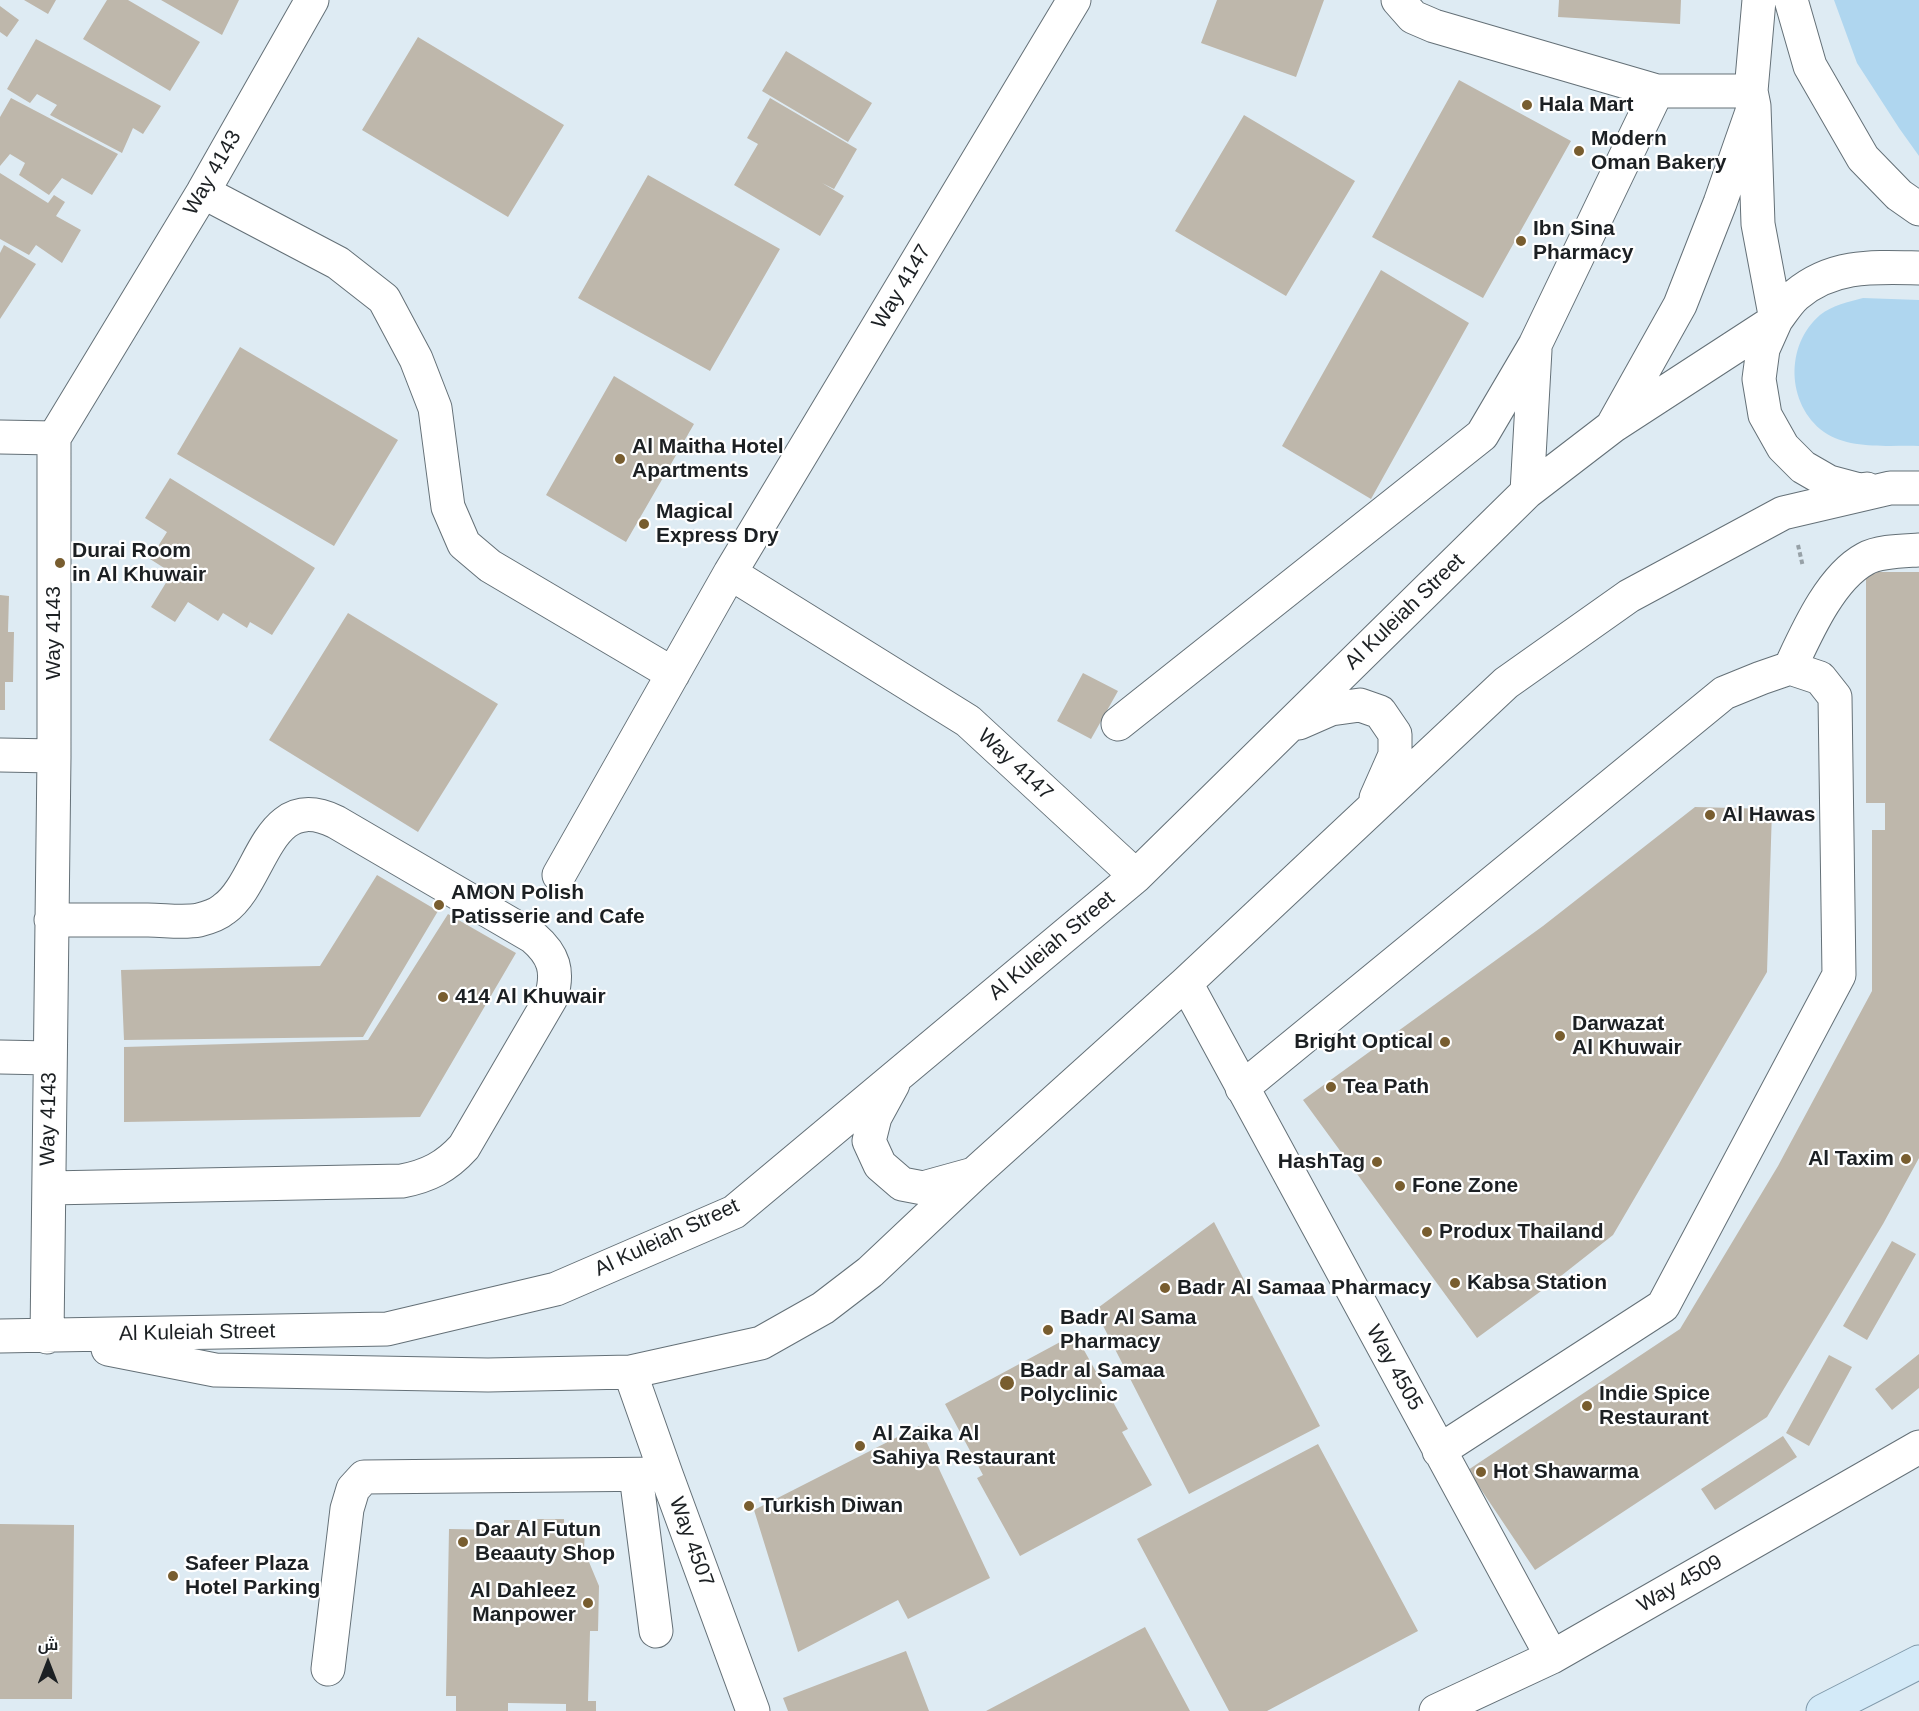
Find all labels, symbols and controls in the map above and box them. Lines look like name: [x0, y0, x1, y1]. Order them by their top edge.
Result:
place label: Hala Mart: [1539, 92, 1634, 118]
marker: Hala Mart: [1520, 98, 1534, 112]
street label: Way 4143: [179, 126, 247, 220]
place label: Modern Oman Bakery: [1591, 126, 1726, 176]
marker: Modern Oman Bakery: [1572, 144, 1586, 158]
place label: Ibn Sina Pharmacy: [1533, 216, 1633, 266]
marker: Ibn Sina Pharmacy: [1514, 234, 1528, 248]
street label: Way 4147: [867, 240, 937, 334]
place label: Al Maitha Hotel Apartments: [632, 434, 784, 484]
marker: Al Maitha Hotel Apartments: [613, 452, 627, 466]
place label: Magical Express Dry: [656, 499, 779, 549]
marker: Magical Express Dry: [637, 517, 651, 531]
place label: Durai Room in Al Khuwair: [72, 538, 206, 588]
street label: Al Kuleiah Street: [1340, 549, 1470, 675]
marker: Durai Room in Al Khuwair: [53, 556, 67, 570]
street label: Way 4143: [41, 586, 67, 680]
street label: Way 4147: [972, 724, 1058, 806]
place label: Al Hawas: [1722, 802, 1815, 828]
marker: Al Hawas: [1703, 808, 1717, 822]
place label: AMON Polish Patisserie and Cafe: [451, 880, 645, 930]
street label: Al Kuleiah Street: [984, 886, 1120, 1006]
marker: AMON Polish Patisserie and Cafe: [432, 898, 446, 912]
place label: 414 Al Khuwair: [455, 984, 606, 1010]
marker: 414 Al Khuwair: [436, 990, 450, 1004]
place label: Darwazat Al Khuwair: [1572, 1011, 1682, 1061]
place label: Bright Optical: [1294, 1029, 1433, 1055]
marker: Darwazat Al Khuwair: [1553, 1029, 1567, 1043]
marker: Bright Optical: [1438, 1035, 1452, 1049]
street label: Way 4143: [36, 1072, 62, 1166]
place label: Tea Path: [1343, 1074, 1429, 1100]
marker: Tea Path: [1324, 1080, 1338, 1094]
place label: Al Taxim: [1808, 1146, 1894, 1172]
place label: HashTag: [1278, 1149, 1365, 1175]
marker: Al Taxim: [1899, 1152, 1913, 1166]
marker: HashTag: [1370, 1155, 1384, 1169]
place label: Fone Zone: [1412, 1173, 1518, 1199]
marker: Fone Zone: [1393, 1179, 1407, 1193]
street label: Al Kuleiah Street: [591, 1194, 743, 1282]
place label: Produx Thailand: [1439, 1219, 1604, 1245]
marker: Produx Thailand: [1420, 1225, 1434, 1239]
place label: Kabsa Station: [1467, 1270, 1607, 1296]
place label: Badr Al Samaa Pharmacy: [1177, 1275, 1431, 1301]
marker: Kabsa Station: [1448, 1276, 1462, 1290]
marker: Badr Al Samaa Pharmacy: [1158, 1281, 1172, 1295]
place label: Badr Al Sama Pharmacy: [1060, 1305, 1197, 1355]
street label: Al Kuleiah Street: [119, 1319, 275, 1347]
street label: Way 4505: [1360, 1321, 1428, 1415]
marker: Badr Al Sama Pharmacy: [1041, 1323, 1055, 1337]
place label: Badr al Samaa Polyclinic: [1020, 1358, 1165, 1408]
marker: Badr al Samaa Polyclinic: [998, 1374, 1016, 1392]
place label: Indie Spice Restaurant: [1599, 1381, 1710, 1431]
marker: Indie Spice Restaurant: [1580, 1399, 1594, 1413]
place label: Al Zaika Al Sahiya Restaurant: [872, 1421, 1055, 1471]
marker: Al Zaika Al Sahiya Restaurant: [853, 1439, 867, 1453]
place label: Hot Shawarma: [1493, 1459, 1639, 1485]
marker: Hot Shawarma: [1474, 1465, 1488, 1479]
place label: Turkish Diwan: [761, 1493, 903, 1519]
street label: Way 4507: [663, 1494, 719, 1590]
marker: Turkish Diwan: [742, 1499, 756, 1513]
place label: Dar Al Futun Beaauty Shop: [475, 1517, 615, 1567]
marker: Dar Al Futun Beaauty Shop: [456, 1535, 470, 1549]
street label: Way 4509: [1633, 1550, 1727, 1618]
place label: Safeer Plaza Hotel Parking: [185, 1551, 320, 1601]
marker: Safeer Plaza Hotel Parking: [166, 1569, 180, 1583]
place label: Al Dahleez Manpower: [470, 1578, 576, 1628]
marker: Al Dahleez Manpower: [581, 1596, 595, 1610]
north arrow: [18, 1633, 78, 1693]
text: ش: [38, 1636, 58, 1653]

